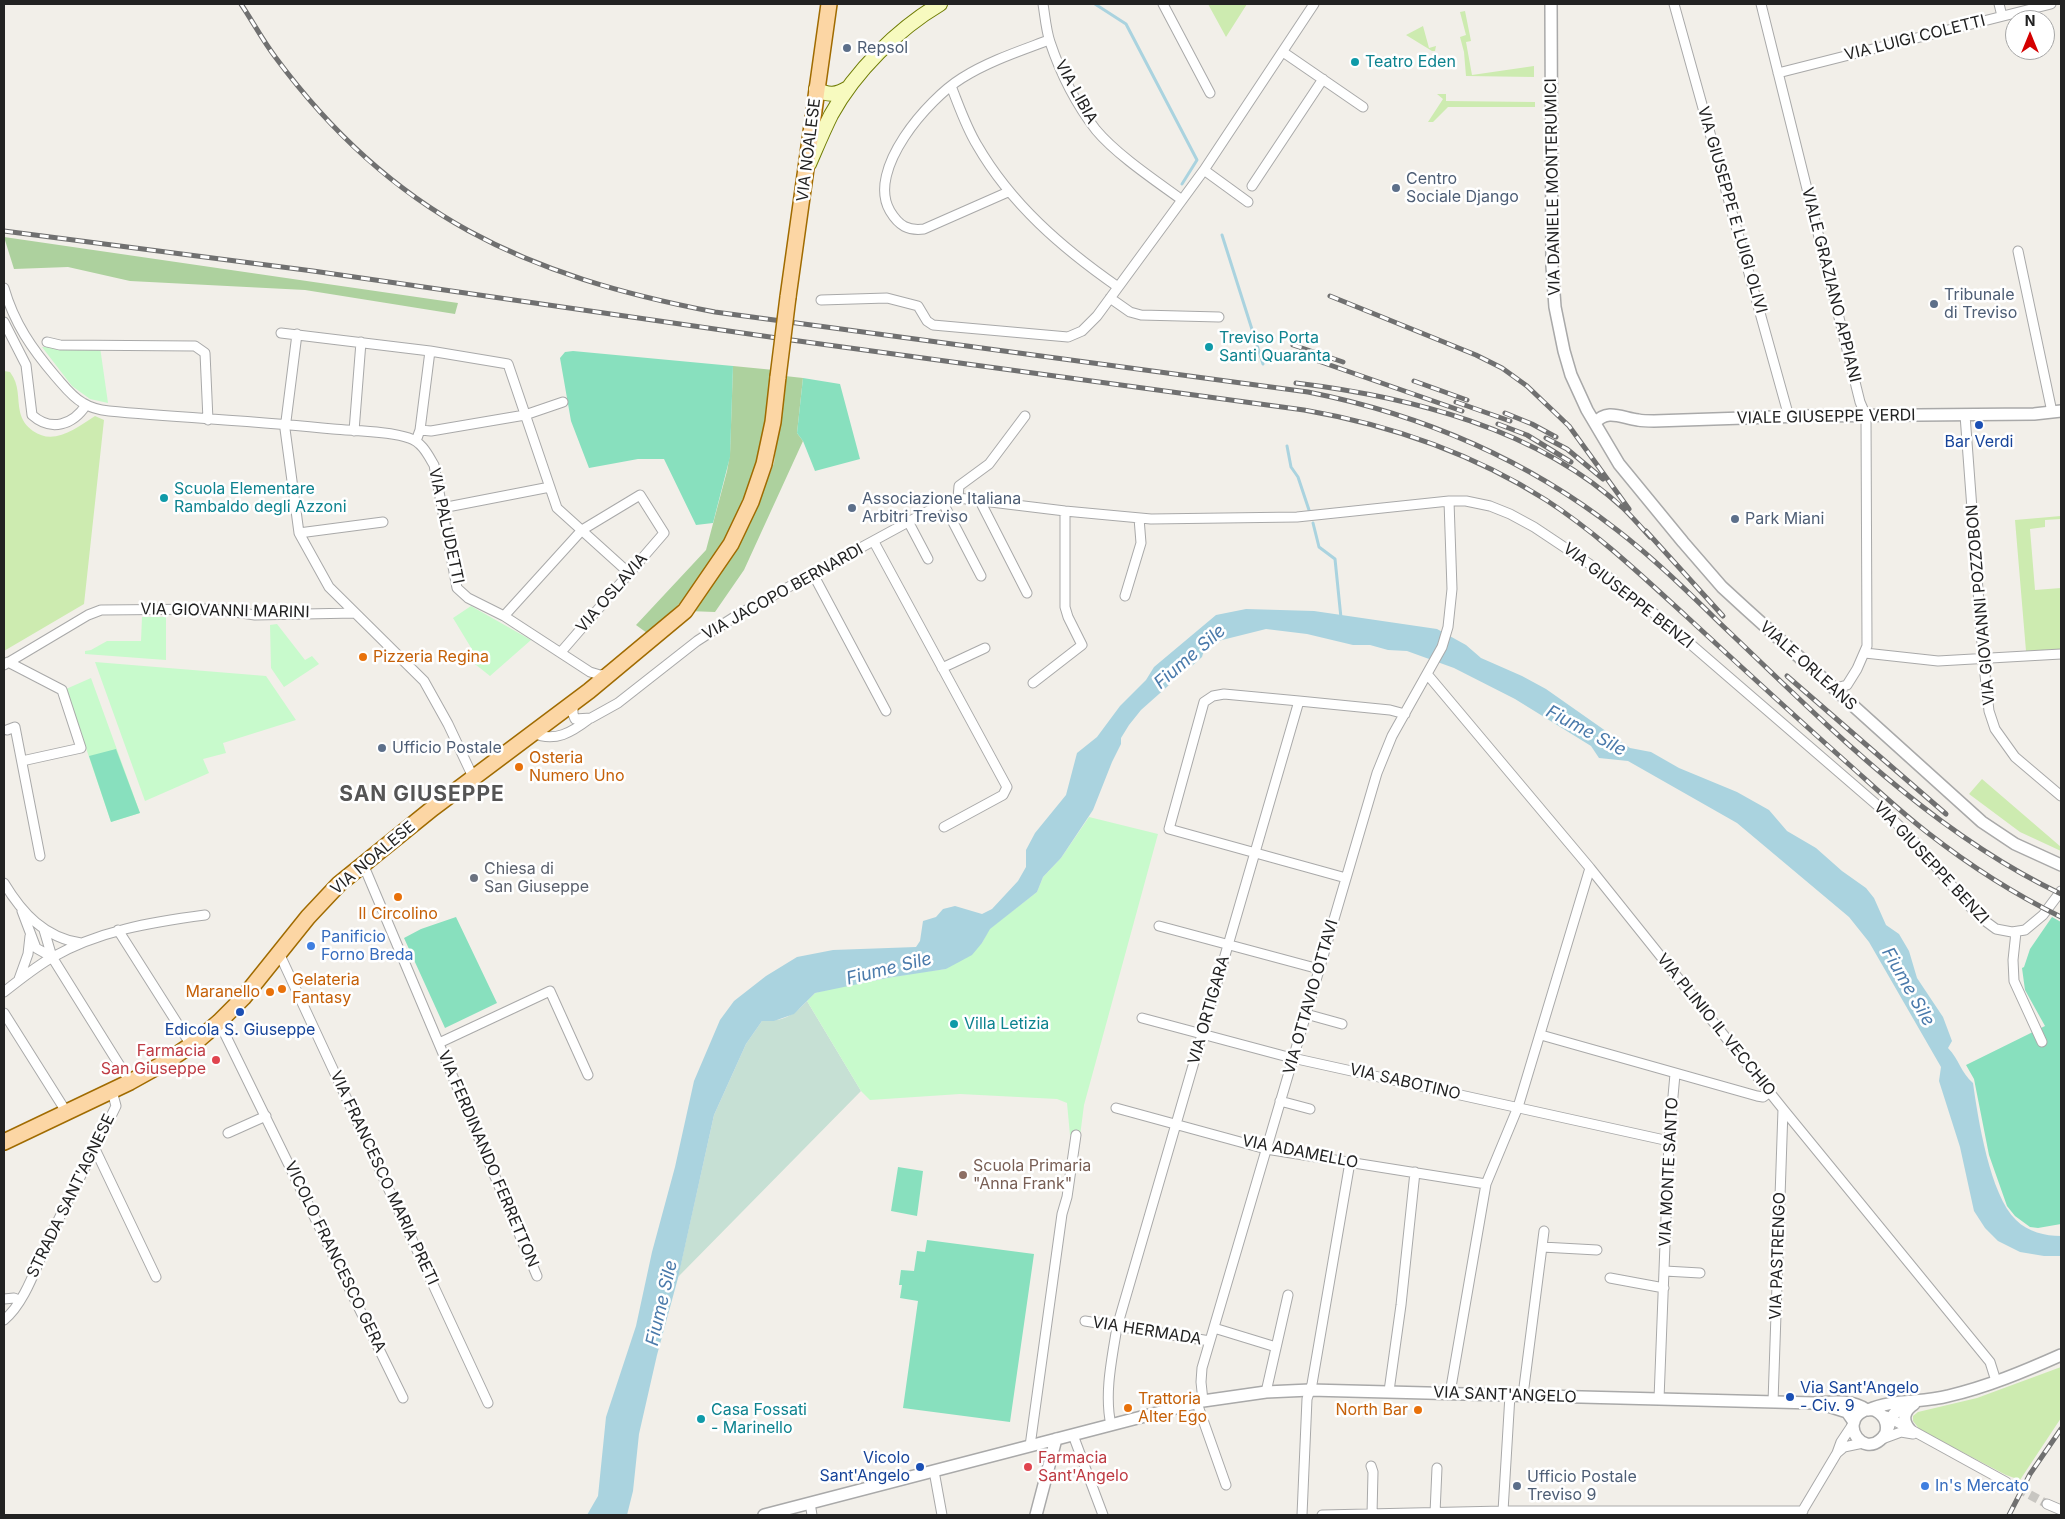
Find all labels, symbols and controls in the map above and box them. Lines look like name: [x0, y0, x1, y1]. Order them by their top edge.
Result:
north arrow: [2005, 10, 2055, 60]
street label: VIA LUIGI COLETTI: [1843, 11, 1987, 65]
text: N: [2025, 12, 2035, 29]
place label: Repsol: [857, 38, 908, 58]
marker: Repsol: [841, 42, 853, 54]
place label: Teatro Eden: [1365, 52, 1456, 72]
marker: Teatro Eden: [1349, 56, 1361, 68]
street label: VIA LIBIA: [1051, 57, 1101, 127]
street label: VIA DANIELE MONTERUMICI: [1542, 78, 1564, 296]
street label: VIA NOALESE: [793, 97, 825, 203]
street label: VIA GIUSEPPE E LUIGI OLIVI: [1693, 104, 1771, 316]
place label: Centro Sociale Django: [1406, 169, 1519, 207]
marker: Centro Sociale Django: [1390, 182, 1402, 194]
street label: VIALE GRAZIANO APPIANI: [1797, 186, 1865, 384]
place label: Tribunale di Treviso: [1944, 285, 2017, 323]
marker: Tribunale di Treviso: [1928, 298, 1940, 310]
place label: Treviso Porta Santi Quaranta: [1219, 328, 1331, 366]
marker: Treviso Porta Santi Quaranta: [1203, 341, 1215, 353]
street label: VIALE GIUSEPPE VERDI: [1736, 406, 1916, 428]
marker: Bar Verdi: [1973, 419, 1985, 431]
place label: Bar Verdi: [1945, 432, 2013, 452]
street label: VIA PALUDETTI: [424, 466, 468, 586]
place label: Scuola Elementare Rambaldo degli Azzoni: [174, 479, 347, 517]
place label: Associazione Italiana Arbitri Treviso: [862, 489, 1021, 527]
marker: Scuola Elementare Rambaldo degli Azzoni: [158, 492, 170, 504]
marker: Associazione Italiana Arbitri Treviso: [846, 502, 858, 514]
street label: VIA GIOVANNI POZZOBON: [1963, 504, 1999, 706]
place label: Park Miani: [1745, 509, 1824, 529]
marker: Park Miani: [1729, 513, 1741, 525]
street label: VIA GIUSEPPE BENZI: [1559, 539, 1697, 653]
street label: VIA JACOPO BERNARDI: [699, 540, 867, 644]
street label: VIA OSLAVIA: [572, 549, 652, 637]
street label: VIA GIOVANNI MARINI: [140, 600, 310, 622]
street label: VIALE ORLEANS: [1755, 617, 1861, 715]
water label: Fiume Sile: [1150, 620, 1230, 694]
place label: Pizzeria Regina: [373, 647, 489, 667]
marker: Pizzeria Regina: [357, 651, 369, 663]
water label: Fiume Sile: [1542, 701, 1630, 761]
place label: Ufficio Postale: [392, 738, 502, 758]
marker: Ufficio Postale: [376, 742, 388, 754]
place label: Osteria Numero Uno: [529, 748, 625, 786]
marker: Osteria Numero Uno: [513, 761, 525, 773]
district label: SAN GIUSEPPE: [338, 782, 506, 808]
street label: VIA GIUSEPPE BENZI: [1869, 798, 1993, 928]
street label: VIA NOALESE: [327, 817, 419, 899]
place label: Chiesa di San Giuseppe: [484, 859, 589, 897]
marker: Chiesa di San Giuseppe: [468, 872, 480, 884]
marker: Il Circolino: [392, 891, 404, 903]
place label: Il Circolino: [358, 904, 438, 924]
street label: VIA OTTAVIO OTTAVI: [1280, 917, 1342, 1077]
place label: Panificio Forno Breda: [321, 927, 414, 965]
marker: Panificio Forno Breda: [305, 940, 317, 952]
water label: Fiume Sile: [1877, 944, 1939, 1030]
water label: Fiume Sile: [844, 948, 934, 990]
street label: VIA PLINIO IL VECCHIO: [1653, 950, 1779, 1100]
street label: VIA ORTIGARA: [1184, 954, 1234, 1066]
place label: Gelateria Fantasy: [292, 970, 360, 1008]
place label: Maranello: [185, 982, 260, 1002]
marker: Gelateria Fantasy: [276, 983, 288, 995]
marker: Maranello: [264, 986, 276, 998]
marker: Edicola S. Giuseppe: [234, 1006, 246, 1018]
place label: Villa Letizia: [964, 1014, 1049, 1034]
marker: Villa Letizia: [948, 1018, 960, 1030]
place label: Edicola S. Giuseppe: [165, 1020, 315, 1040]
place label: Farmacia San Giuseppe: [101, 1041, 206, 1079]
street label: VIA FERDINANDO FERRETTON: [434, 1048, 542, 1270]
marker: Farmacia San Giuseppe: [210, 1054, 222, 1066]
street label: VIA SABOTINO: [1348, 1060, 1462, 1104]
street label: VIA FRANCESCO MARIA PRETI: [326, 1068, 442, 1288]
street label: VIA MONTE SANTO: [1656, 1097, 1682, 1247]
street label: STRADA SANT'AGNESE: [23, 1111, 119, 1281]
street label: VIA ADAMELLO: [1240, 1131, 1360, 1173]
place label: Scuola Primaria "Anna Frank": [973, 1156, 1091, 1194]
street label: VICOLO FRANCESCO GERA: [280, 1158, 390, 1356]
marker: Scuola Primaria "Anna Frank": [957, 1169, 969, 1181]
street label: VIA PASTRENGO: [1766, 1192, 1790, 1320]
water label: Fiume Sile: [642, 1258, 682, 1348]
street label: VIA HERMADA: [1091, 1313, 1203, 1349]
place label: Via Sant'Angelo - Civ. 9: [1800, 1378, 1919, 1416]
street label: VIA SANT'ANGELO: [1433, 1383, 1577, 1407]
place label: Trattoria Alter Ego: [1138, 1389, 1207, 1427]
marker: Via Sant'Angelo - Civ. 9: [1784, 1391, 1796, 1403]
place label: Casa Fossati - Marinello: [711, 1400, 807, 1438]
place label: North Bar: [1335, 1400, 1408, 1420]
marker: Trattoria Alter Ego: [1122, 1402, 1134, 1414]
marker: North Bar: [1412, 1404, 1424, 1416]
marker: Casa Fossati - Marinello: [695, 1413, 707, 1425]
place label: Vicolo Sant'Angelo: [819, 1448, 910, 1486]
place label: Farmacia Sant'Angelo: [1038, 1448, 1129, 1486]
marker: Vicolo Sant'Angelo: [914, 1461, 926, 1473]
marker: Farmacia Sant'Angelo: [1022, 1461, 1034, 1473]
place label: Ufficio Postale Treviso 9: [1527, 1467, 1637, 1505]
place label: In's Mercato: [1935, 1476, 2029, 1496]
marker: Ufficio Postale Treviso 9: [1511, 1480, 1523, 1492]
marker: In's Mercato: [1919, 1480, 1931, 1492]

